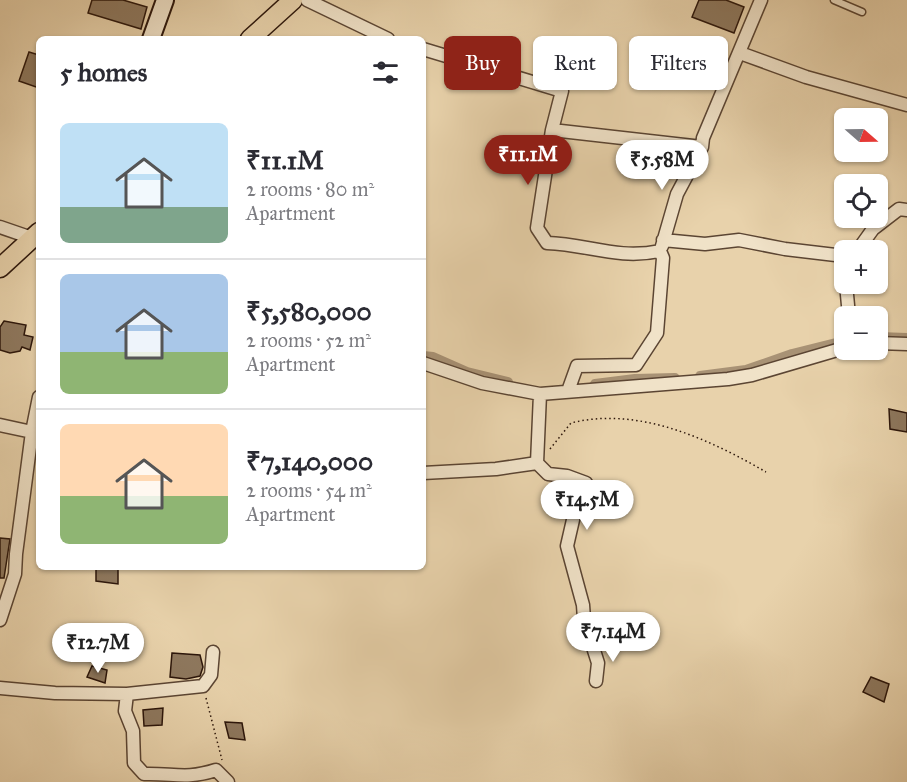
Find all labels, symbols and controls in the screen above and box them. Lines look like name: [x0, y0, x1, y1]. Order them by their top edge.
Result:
chip: Buy: [444, 36, 521, 90]
chip: Rent: [533, 36, 617, 90]
chip: Filters: [629, 36, 728, 90]
text: 5 homes: [60, 56, 147, 88]
icon: filters: [369, 56, 402, 89]
north arrow: [834, 108, 888, 162]
map controls: [834, 108, 888, 360]
pin: ₹11.1M: [479, 135, 577, 186]
pin: ₹5.58M: [613, 140, 711, 191]
text: ₹11.1M: [498, 142, 558, 166]
text: ₹11.1M: [246, 144, 324, 176]
icon: home: [108, 147, 180, 219]
text: ₹5.58M: [630, 147, 694, 171]
button: locate: [834, 174, 888, 228]
text: 2 rooms · 80 m²: [246, 177, 374, 201]
text: Apartment: [246, 201, 335, 225]
button: +: [834, 240, 888, 294]
text: ₹5,580,000: [246, 295, 372, 327]
icon: home: [108, 298, 180, 370]
button: −: [834, 306, 888, 360]
text: 2 rooms · 52 m²: [246, 328, 371, 352]
text: Apartment: [246, 352, 335, 376]
text: ₹7,140,000: [246, 445, 373, 477]
icon: home: [108, 448, 180, 520]
text: 2 rooms · 54 m²: [246, 478, 372, 502]
pin: ₹14.5M: [538, 480, 636, 531]
text: ₹14.5M: [555, 487, 619, 511]
text: Apartment: [246, 502, 335, 526]
pin: ₹7.14M: [564, 612, 662, 663]
text: ₹7.14M: [580, 619, 646, 643]
pin: ₹12.7M: [49, 623, 147, 674]
text: ₹12.7M: [66, 630, 130, 654]

